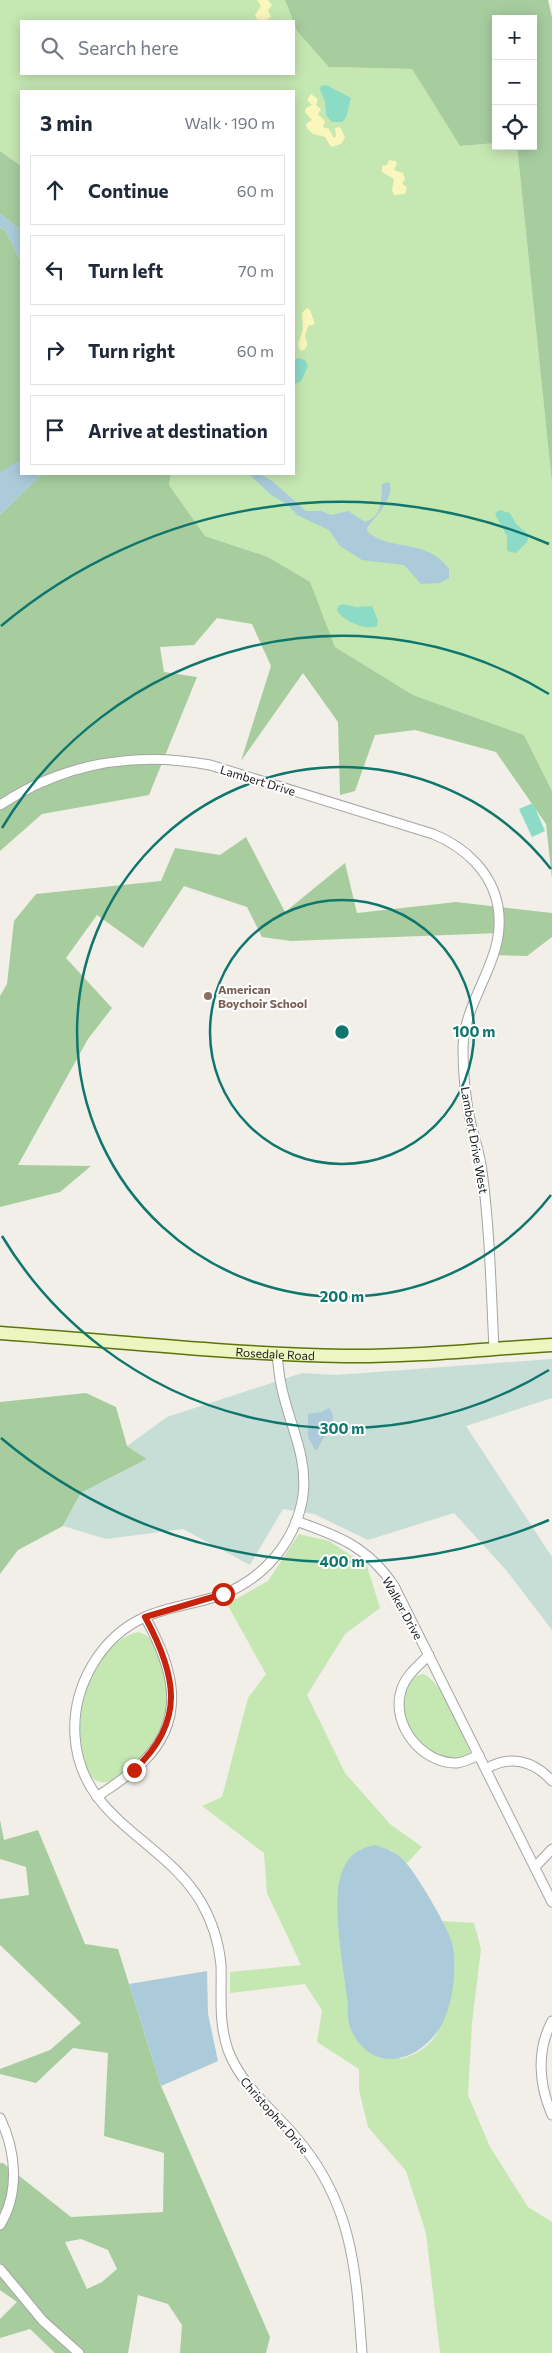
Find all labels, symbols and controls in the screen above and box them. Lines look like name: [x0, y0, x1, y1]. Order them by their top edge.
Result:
map controls: [492, 15, 537, 150]
button: +: [492, 15, 537, 60]
search box: [20, 20, 295, 75]
icon: search: [38, 34, 66, 62]
text: Search here: [78, 36, 178, 59]
button: −: [492, 60, 537, 105]
button: locate: [492, 105, 537, 150]
text: 3 min: [40, 110, 93, 135]
text: Walk · 190 m: [185, 113, 275, 132]
icon: ahead: [41, 176, 69, 204]
text: Continue: [88, 179, 168, 202]
text: 60 m: [237, 181, 274, 200]
icon: left: [41, 256, 69, 284]
text: Turn left: [88, 259, 163, 282]
text: 70 m: [238, 261, 274, 280]
icon: right: [41, 336, 69, 364]
text: Turn right: [88, 339, 175, 362]
text: 60 m: [237, 341, 274, 360]
icon: arrive: [41, 416, 69, 444]
text: Arrive at destination: [88, 419, 268, 442]
street label: Lambert Drive: [219, 762, 297, 798]
place label: American Boychoir School: [218, 982, 307, 1010]
marker: American Boychoir School: [202, 990, 214, 1002]
text: 100 m: [453, 1022, 495, 1040]
centre of rings: [333, 1023, 351, 1041]
street label: Lambert Drive West: [459, 1085, 491, 1195]
text: 200 m: [320, 1287, 364, 1305]
street label: Rosedale Road: [235, 1344, 315, 1362]
text: 300 m: [320, 1419, 364, 1437]
text: 400 m: [319, 1552, 365, 1570]
street label: Walker Drive: [380, 1574, 426, 1642]
route start: [212, 1583, 235, 1606]
route end: [123, 1759, 146, 1782]
street label: Christopher Drive: [238, 2074, 312, 2156]

